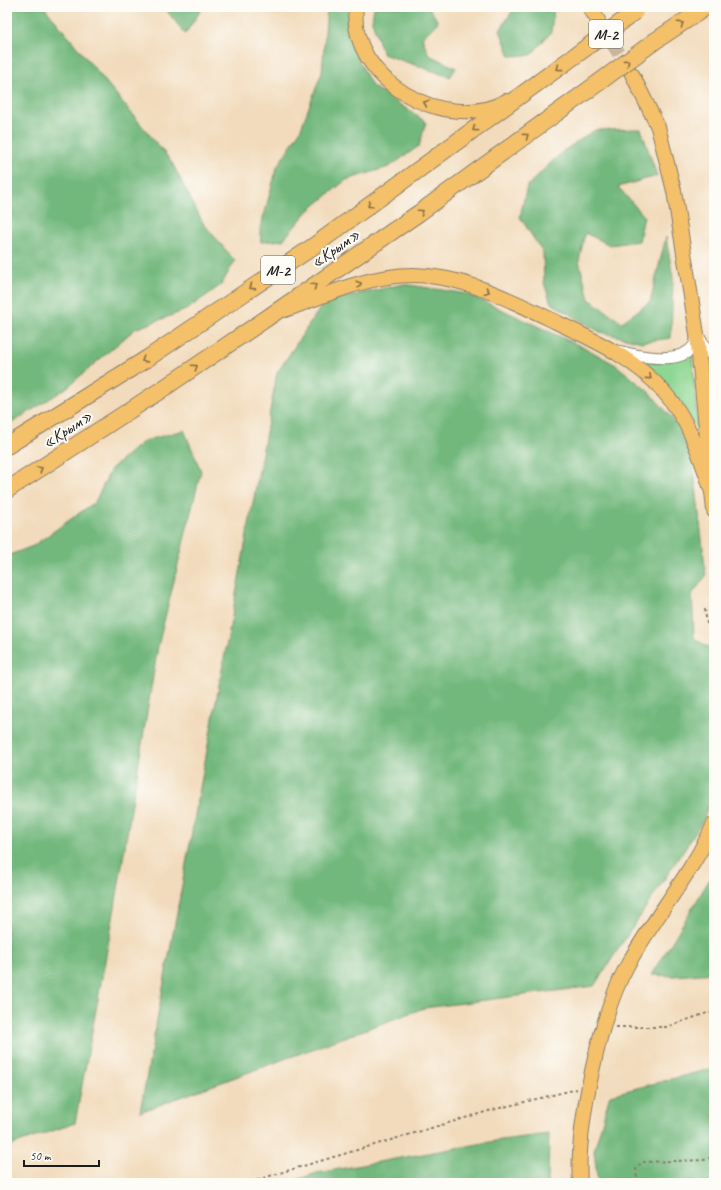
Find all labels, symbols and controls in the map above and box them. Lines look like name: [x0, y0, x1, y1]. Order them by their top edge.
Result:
road number: М-2: [589, 20, 623, 48]
one-way arrow: [677, 21, 684, 29]
one-way arrow: [622, 60, 629, 67]
one-way arrow: [556, 63, 563, 70]
one-way arrow: [423, 100, 430, 108]
one-way arrow: [473, 124, 480, 131]
one-way arrow: [522, 133, 529, 140]
one-way arrow: [367, 200, 374, 207]
one-way arrow: [416, 210, 423, 217]
street label: «Крым»: [307, 224, 364, 273]
road number: М-2: [261, 256, 295, 284]
one-way arrow: [356, 280, 363, 289]
one-way arrow: [249, 283, 256, 290]
one-way arrow: [309, 284, 316, 291]
one-way arrow: [483, 286, 490, 294]
one-way arrow: [141, 355, 148, 363]
one-way arrow: [191, 365, 198, 372]
one-way arrow: [644, 373, 652, 380]
street label: «Крым»: [38, 406, 96, 453]
one-way arrow: [36, 466, 43, 474]
scale bar: [24, 1142, 99, 1168]
text: 50 m: [30, 1148, 52, 1164]

